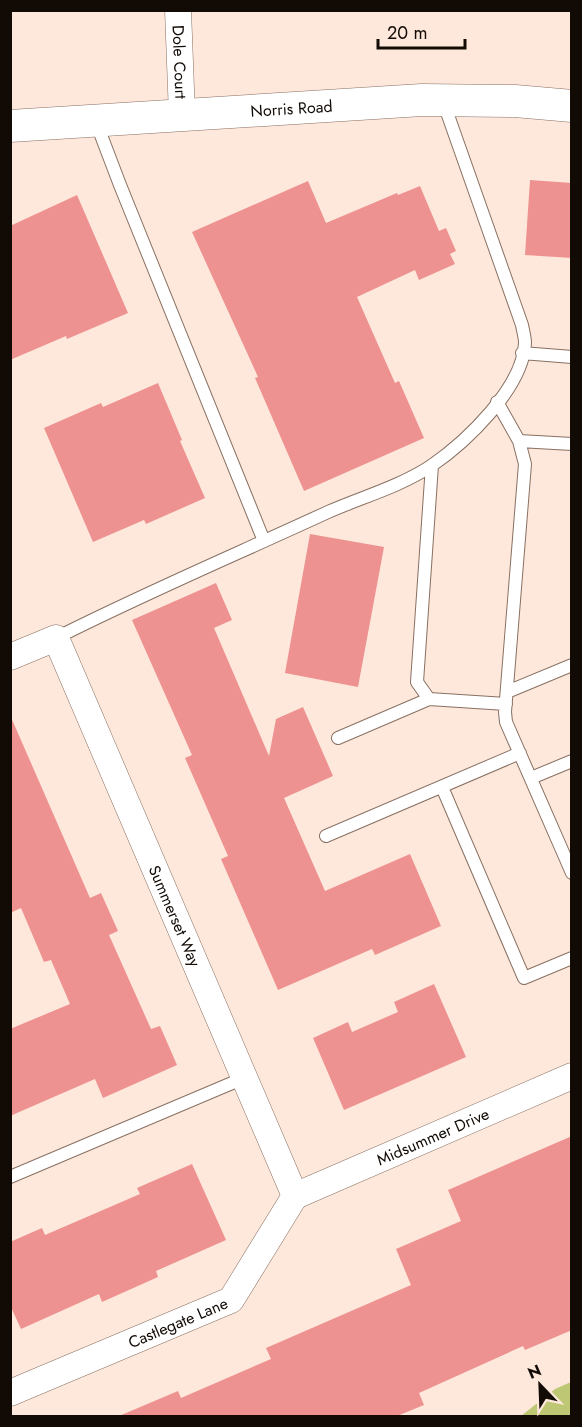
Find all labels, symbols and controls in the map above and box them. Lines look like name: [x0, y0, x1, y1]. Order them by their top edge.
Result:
scale bar: [378, 12, 465, 50]
text: 20 m: [387, 20, 427, 46]
street label: Dole Court: [167, 25, 192, 99]
street label: Norris Road: [250, 95, 333, 123]
street label: Summerset Way: [143, 862, 207, 971]
street label: Midsummer Drive: [373, 1102, 493, 1171]
street label: Castlegate Lane: [125, 1292, 231, 1354]
north arrow: [510, 1355, 570, 1415]
text: N: [524, 1359, 545, 1385]

